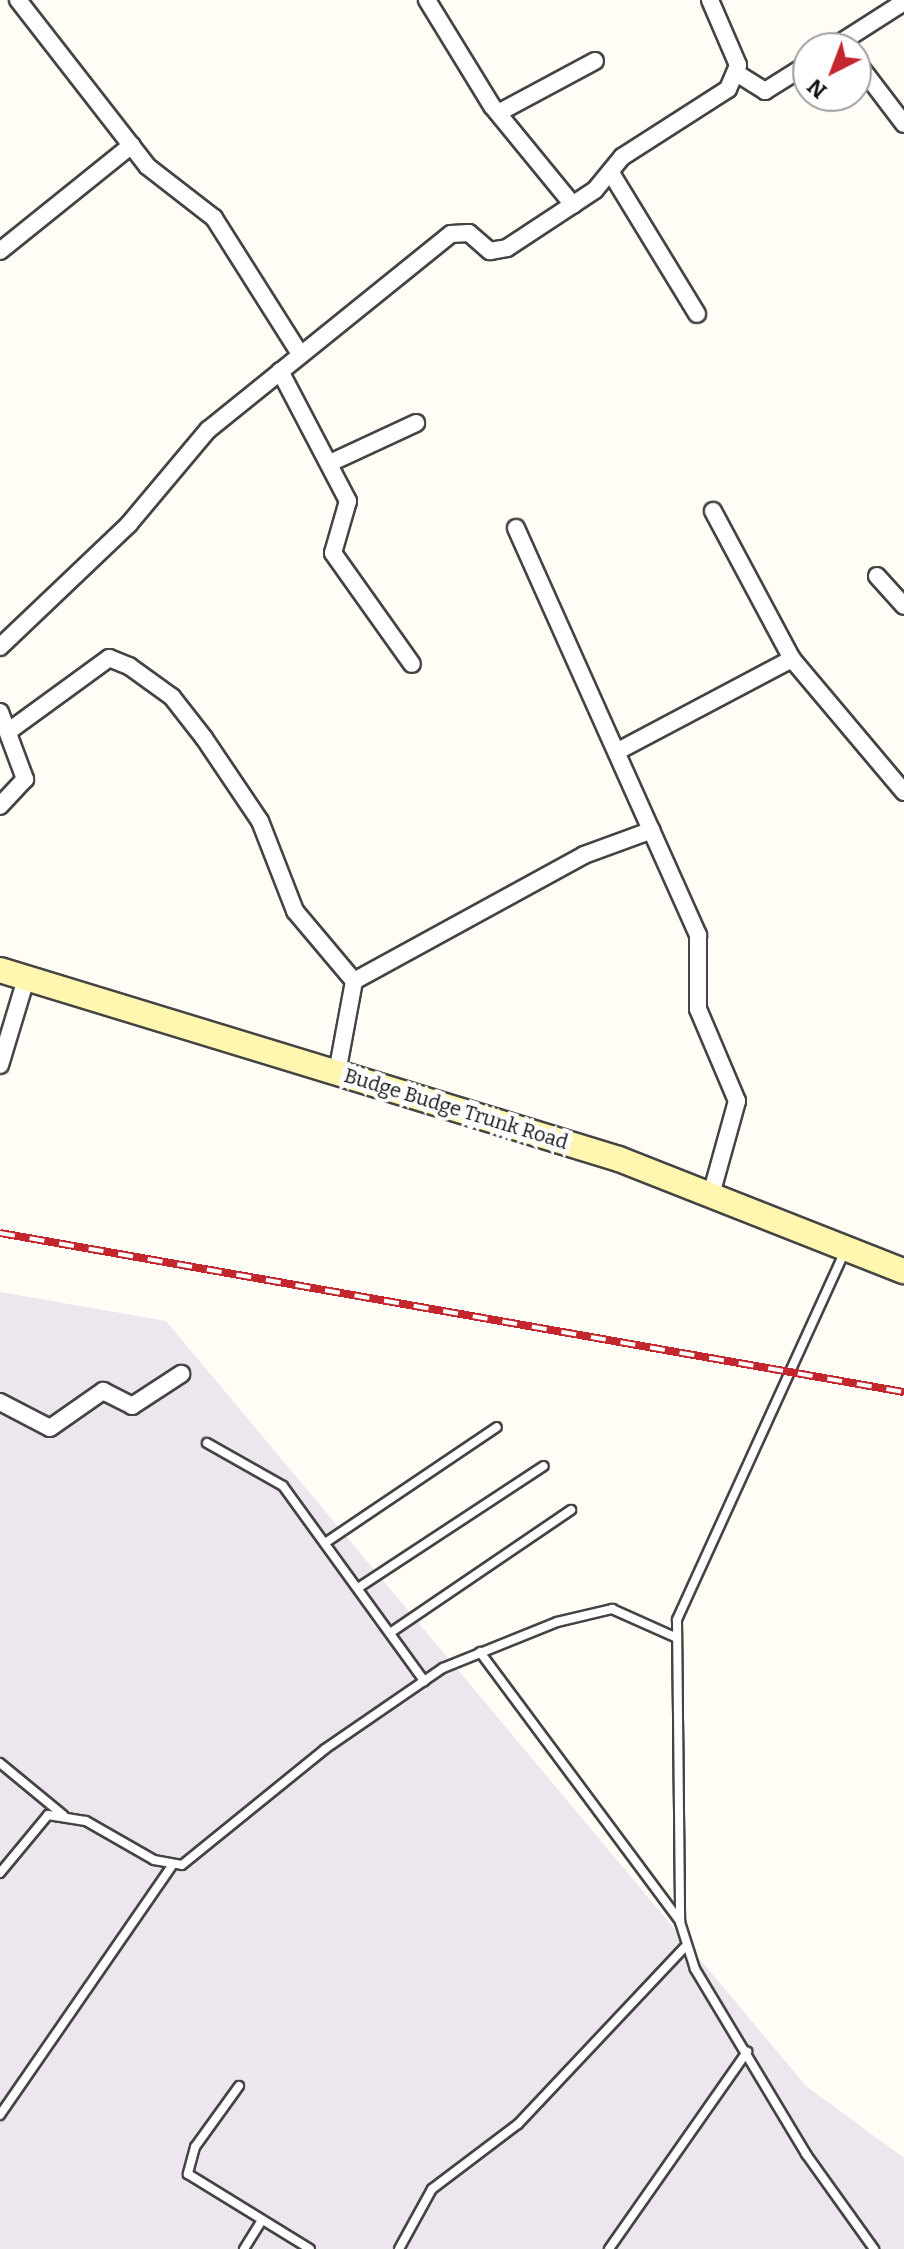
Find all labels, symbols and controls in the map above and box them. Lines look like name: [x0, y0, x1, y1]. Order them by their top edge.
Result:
north arrow: [792, 32, 872, 112]
text: N: [802, 73, 832, 104]
street label: Budge Budge Trunk Road: [341, 1063, 571, 1155]

